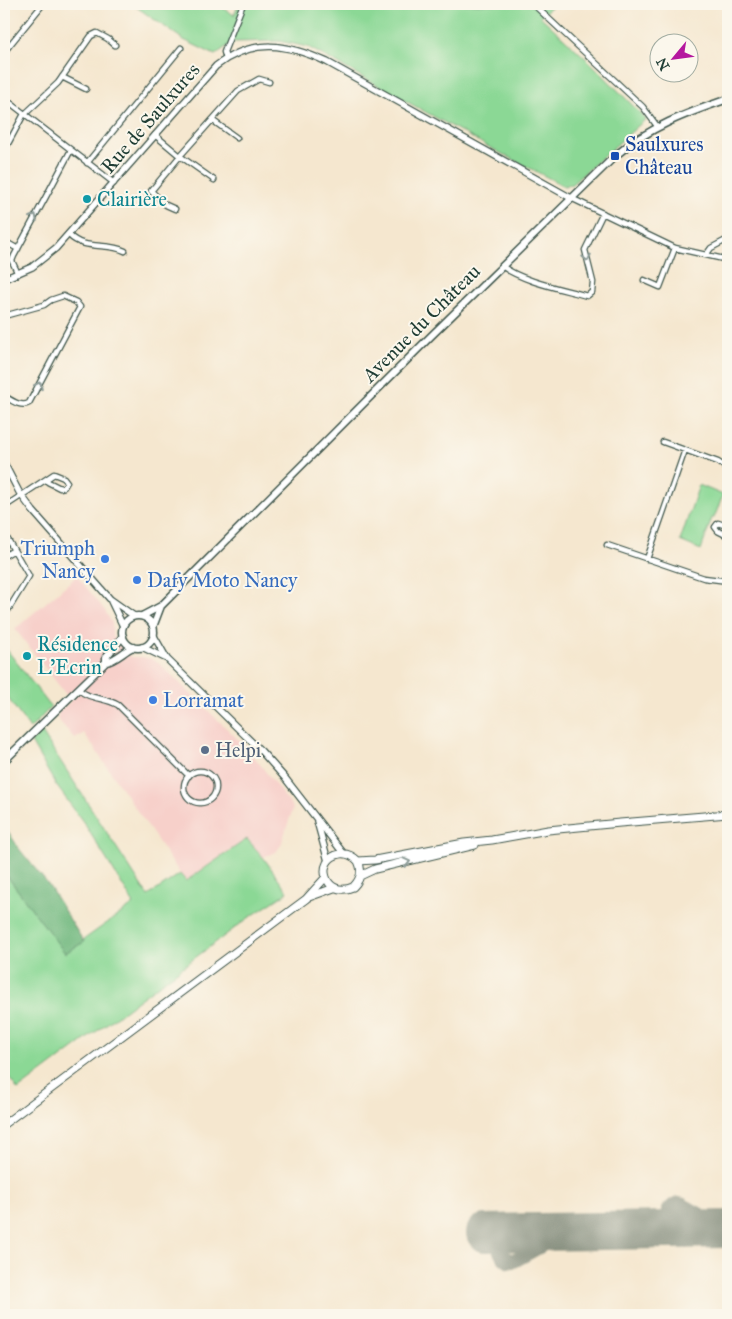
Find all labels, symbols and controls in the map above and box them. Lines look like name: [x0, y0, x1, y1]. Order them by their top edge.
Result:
north arrow: [650, 32, 700, 82]
text: N: [653, 55, 673, 73]
street label: Rue de Saulxures: [96, 58, 204, 178]
place label: Saulxures Château: [625, 132, 704, 179]
marker: Saulxures Château: [609, 150, 621, 162]
place label: Clairière: [97, 187, 167, 211]
marker: Clairière: [81, 193, 93, 205]
one-way arrow: [28, 213, 38, 222]
one-way arrow: [581, 253, 592, 262]
street label: Avenue du Château: [356, 259, 485, 388]
one-way arrow: [33, 381, 43, 390]
place label: Triumph Nancy: [20, 536, 96, 583]
marker: Triumph Nancy: [99, 553, 111, 565]
place label: Dafy Moto Nancy: [147, 568, 298, 592]
marker: Dafy Moto Nancy: [131, 574, 143, 586]
place label: Résidence L'Ecrin: [37, 632, 118, 679]
marker: Résidence L'Ecrin: [21, 650, 33, 662]
place label: Lorramat: [163, 688, 244, 712]
marker: Lorramat: [147, 694, 159, 706]
place label: Helpi: [215, 738, 262, 762]
marker: Helpi: [199, 744, 211, 756]
one-way arrow: [402, 857, 411, 868]

